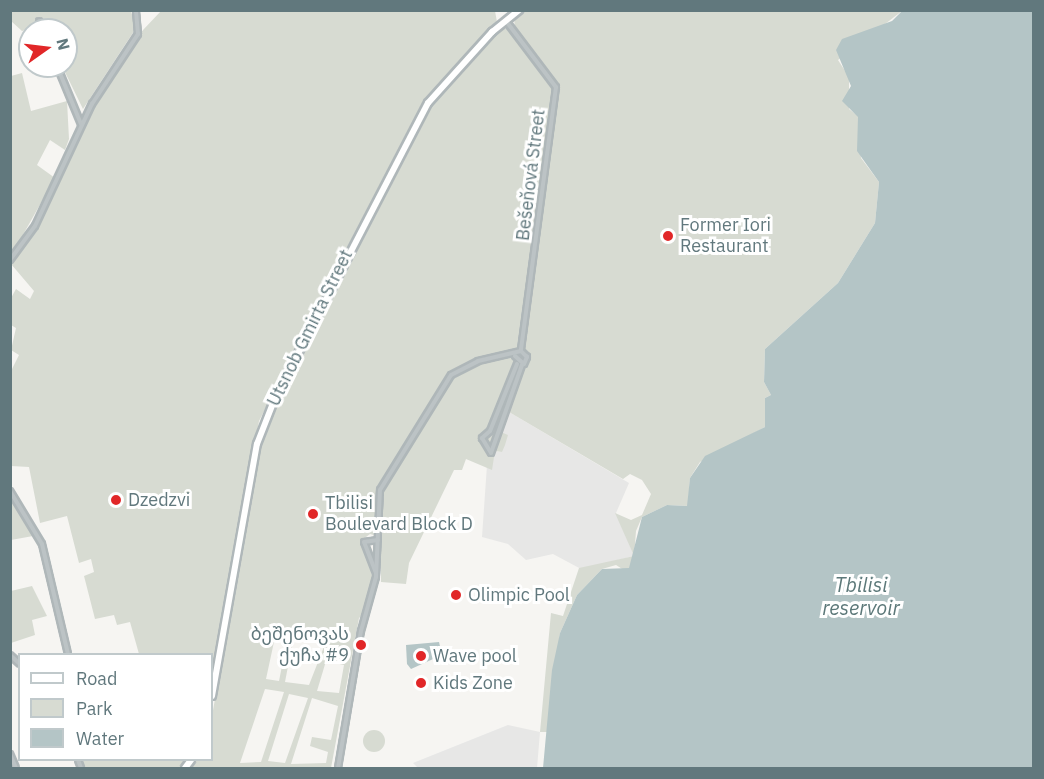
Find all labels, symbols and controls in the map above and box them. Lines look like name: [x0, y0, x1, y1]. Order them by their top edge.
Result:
north arrow: [18, 18, 78, 78]
text: N: [52, 36, 75, 52]
street label: Bešeňová Street: [512, 108, 550, 242]
place label: Former Iori Restaurant: [680, 215, 771, 258]
marker: Former Iori Restaurant: [661, 229, 675, 243]
street label: Utsnob Gmirta Street: [263, 246, 357, 410]
place label: Dzedzvi: [128, 489, 190, 511]
marker: Dzedzvi: [109, 493, 123, 507]
place label: Tbilisi Boulevard Block D: [325, 493, 473, 536]
marker: Tbilisi Boulevard Block D: [306, 507, 320, 521]
water label: Tbilisi reservoir: [822, 573, 900, 620]
place label: Olimpic Pool: [468, 584, 570, 606]
marker: Olimpic Pool: [449, 588, 463, 602]
place label: ბეშენოვას ქუჩა #9: [251, 624, 349, 666]
marker: ბეშენოვას ქუჩა #9: [354, 638, 368, 652]
place label: Wave pool: [433, 645, 517, 667]
marker: Wave pool: [414, 649, 428, 663]
legend: [18, 653, 213, 761]
text: Road: [76, 667, 117, 690]
place label: Kids Zone: [433, 672, 513, 694]
marker: Kids Zone: [414, 676, 428, 690]
text: Park: [76, 697, 112, 720]
text: Water: [76, 727, 124, 750]

